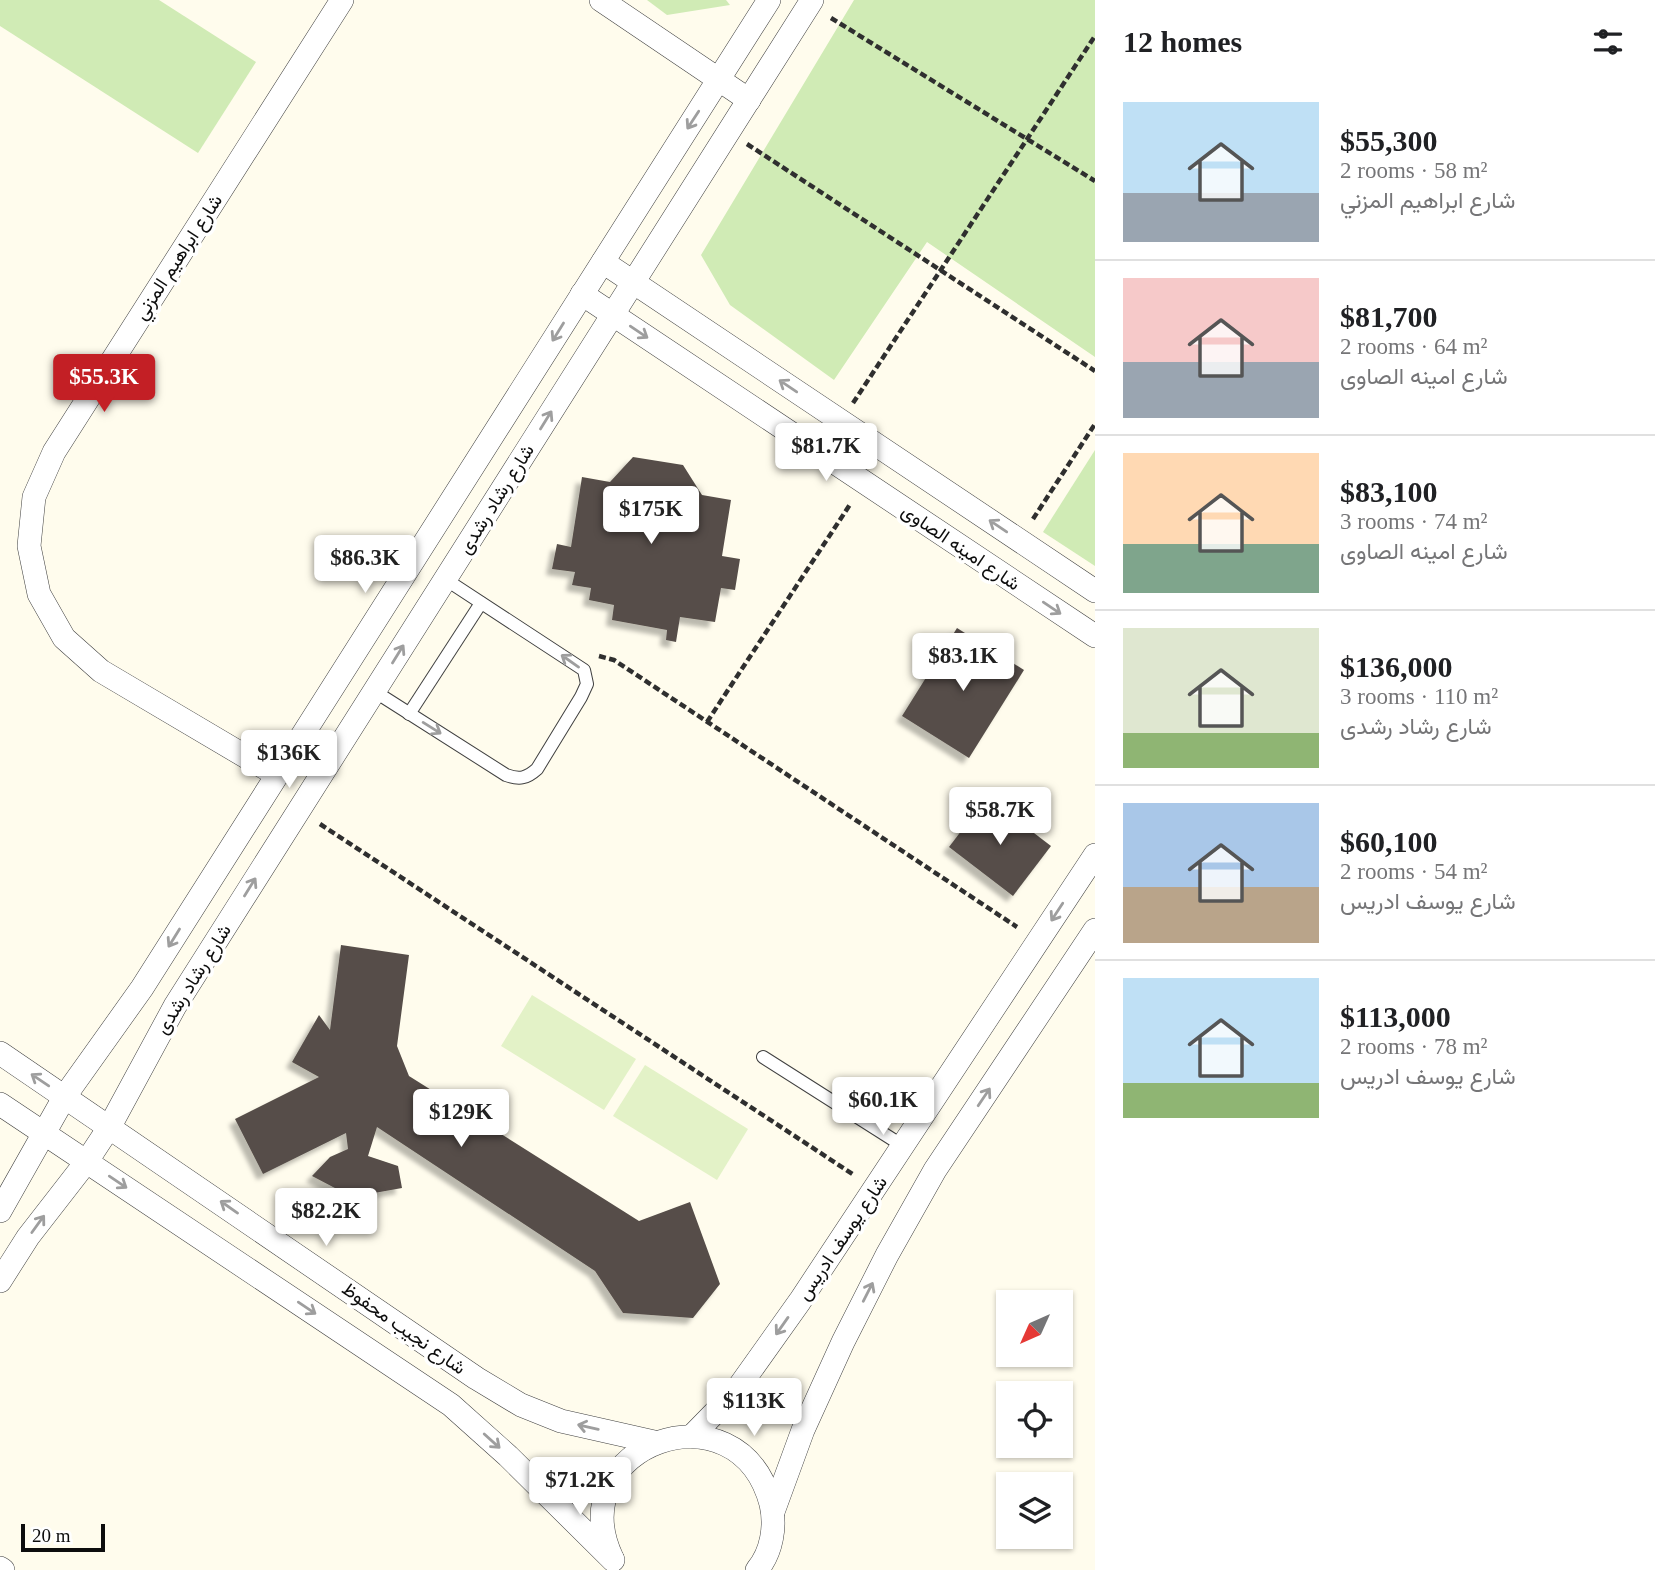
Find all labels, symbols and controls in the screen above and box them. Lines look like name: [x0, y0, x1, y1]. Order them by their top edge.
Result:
icon: filters: [1589, 23, 1627, 61]
text: 12 homes: [1123, 25, 1242, 58]
one-way arrow: [686, 110, 701, 129]
text: $55,300: [1340, 124, 1438, 157]
icon: home: [1179, 130, 1263, 214]
text: 2 rooms · 58 m²: [1340, 158, 1487, 183]
text: شارع ابراهيم المزني: [1340, 188, 1515, 213]
street label: شارع ابراهيم المزني: [130, 191, 230, 326]
text: $81,700: [1340, 300, 1438, 333]
icon: home: [1179, 306, 1263, 390]
one-way arrow: [550, 322, 564, 342]
one-way arrow: [629, 325, 648, 339]
text: 2 rooms · 64 m²: [1340, 334, 1487, 359]
pin: $55.3K: [47, 354, 161, 414]
text: $55.3K: [69, 364, 139, 389]
text: شارع امينه الصاوى: [1340, 364, 1508, 389]
one-way arrow: [779, 378, 798, 393]
one-way arrow: [539, 411, 553, 431]
pin: $81.7K: [769, 424, 883, 483]
text: $81.7K: [791, 433, 861, 458]
street label: شارع رشاد رشدى: [454, 440, 540, 559]
text: $83,100: [1340, 475, 1438, 508]
icon: home: [1179, 481, 1263, 565]
pin: $175K: [602, 486, 700, 546]
text: $175K: [619, 496, 683, 521]
street label: شارع امينه الصاوى: [897, 500, 1024, 596]
text: 3 rooms · 74 m²: [1340, 509, 1487, 534]
one-way arrow: [988, 518, 1008, 532]
pin: $86.3K: [308, 536, 422, 595]
text: شارع امينه الصاوى: [1340, 539, 1508, 564]
text: $86.3K: [330, 545, 400, 570]
one-way arrow: [1042, 600, 1061, 615]
pin: $83.1K: [906, 634, 1020, 693]
text: $83.1K: [928, 643, 998, 668]
one-way arrow: [391, 644, 405, 664]
text: $136,000: [1340, 650, 1453, 683]
one-way arrow: [561, 654, 580, 668]
icon: home: [1179, 656, 1263, 740]
text: 3 rooms · 110 m²: [1340, 684, 1498, 709]
text: شارع رشاد رشدى: [1340, 714, 1492, 739]
one-way arrow: [421, 721, 441, 735]
pin: $136K: [240, 730, 338, 790]
text: $136K: [257, 740, 321, 765]
pin: $58.7K: [943, 788, 1057, 847]
text: $58.7K: [965, 797, 1035, 822]
text: $60,100: [1340, 825, 1438, 858]
icon: home: [1179, 831, 1263, 915]
text: 2 rooms · 54 m²: [1340, 859, 1487, 884]
one-way arrow: [243, 878, 257, 898]
text: شارع يوسف ادريس: [1340, 889, 1516, 914]
one-way arrow: [1050, 902, 1065, 921]
street label: شارع رشاد رشدى: [151, 920, 237, 1039]
one-way arrow: [166, 928, 180, 948]
text: $113,000: [1340, 1000, 1451, 1033]
icon: home: [1179, 1006, 1263, 1090]
text: 2 rooms · 78 m²: [1340, 1034, 1487, 1059]
text: شارع يوسف ادريس: [1340, 1064, 1516, 1089]
one-way arrow: [31, 1072, 51, 1086]
pin: $60.1K: [826, 1078, 940, 1137]
text: $60.1K: [848, 1087, 918, 1112]
one-way arrow: [977, 1087, 991, 1107]
pin: $129K: [412, 1090, 510, 1149]
text: $129K: [429, 1099, 493, 1124]
street label: شارع يوسف ادريس: [793, 1172, 893, 1305]
one-way arrow: [108, 1175, 127, 1189]
pin: $82.2K: [269, 1188, 383, 1248]
text: $82.2K: [291, 1198, 361, 1223]
one-way arrow: [220, 1200, 239, 1215]
one-way arrow: [30, 1216, 45, 1234]
street label: شارع نجيب محفوظ: [337, 1278, 470, 1380]
one-way arrow: [861, 1282, 875, 1303]
north arrow: [996, 1290, 1073, 1367]
map controls: [996, 1290, 1073, 1549]
one-way arrow: [297, 1301, 316, 1316]
one-way arrow: [775, 1316, 789, 1335]
pin: $113K: [705, 1378, 803, 1438]
button: locate: [996, 1381, 1073, 1458]
text: $113K: [723, 1388, 785, 1413]
one-way arrow: [577, 1420, 600, 1433]
one-way arrow: [482, 1433, 500, 1449]
pin: $71.2K: [523, 1458, 637, 1517]
text: $71.2K: [545, 1467, 615, 1492]
button: layers: [996, 1472, 1073, 1549]
scale bar: [21, 1521, 105, 1553]
text: 20 m: [32, 1525, 71, 1546]

